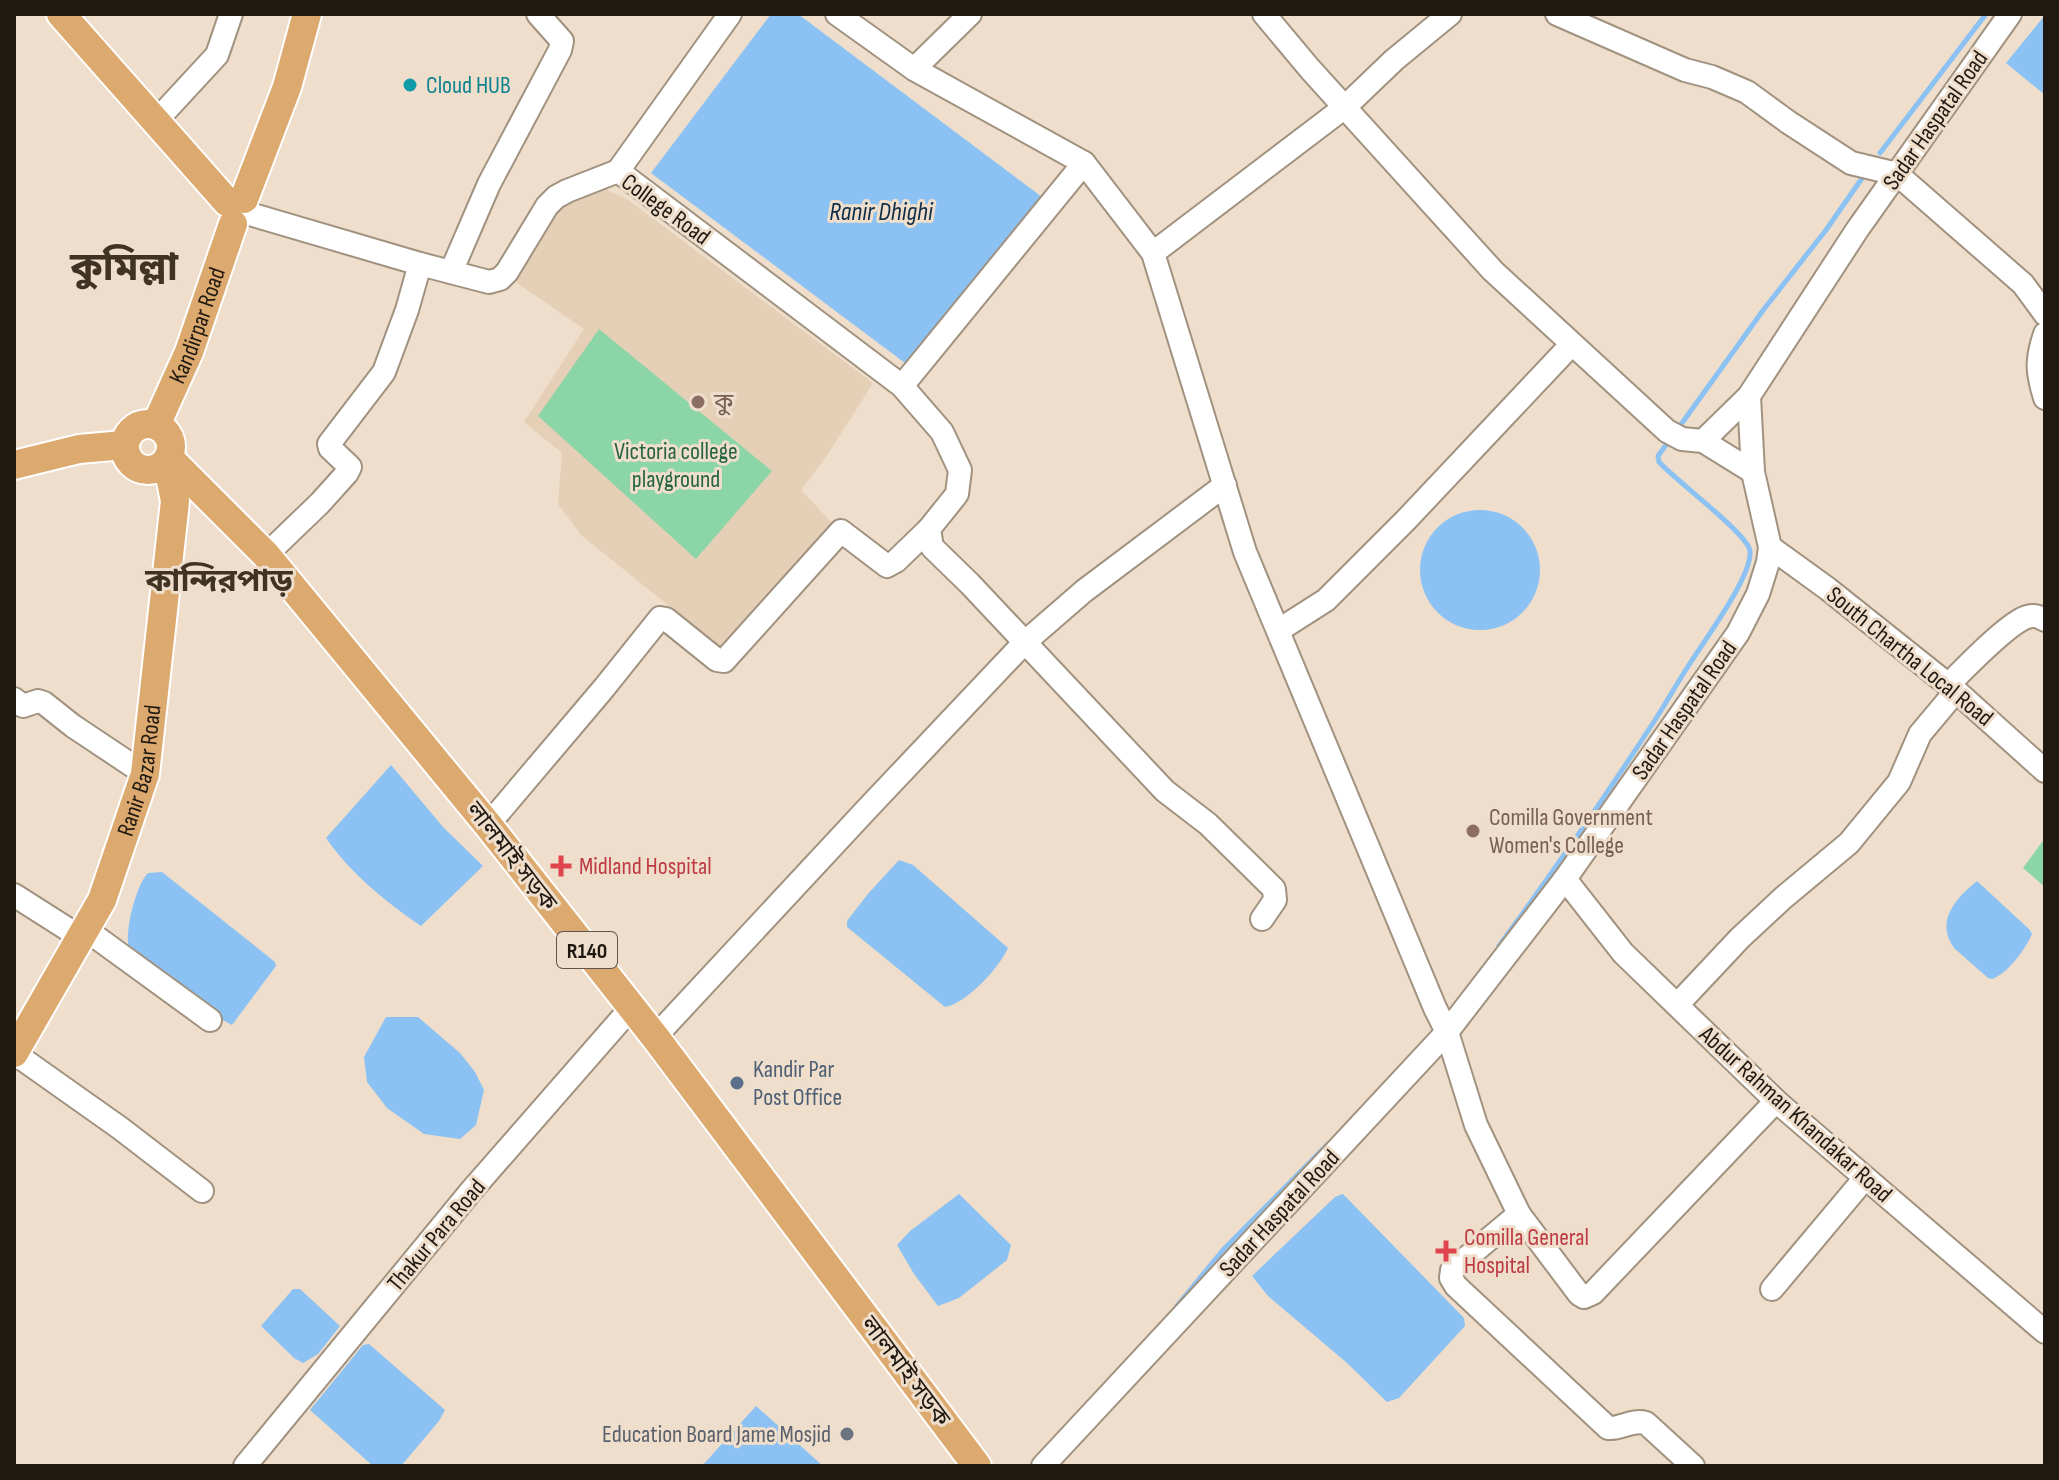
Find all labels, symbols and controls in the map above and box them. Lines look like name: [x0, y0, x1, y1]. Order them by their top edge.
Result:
street label: Sadar Haspatal Road: [1877, 45, 1994, 196]
place label: Cloud HUB: [426, 71, 511, 100]
marker: Cloud HUB: [401, 76, 419, 94]
street label: College Road: [616, 167, 716, 251]
water label: Ranir Dhighi: [829, 197, 934, 228]
district label: কুমিল্লা: [69, 244, 179, 292]
street label: Kandirpar Road: [163, 264, 232, 388]
place label: কু: [713, 388, 734, 417]
marker: কু: [689, 393, 707, 411]
park label: Victoria college playground: [614, 437, 738, 494]
district label: কান্দিরপাড়: [144, 562, 294, 601]
street label: South Chartha Local Road: [1821, 580, 1999, 732]
street label: Sadar Haspatal Road: [1626, 635, 1743, 786]
street label: Ranir Bazar Road: [111, 703, 167, 840]
street label: লালমাই সড়ক: [459, 795, 564, 917]
place label: Comilla Government Women's College: [1489, 803, 1653, 860]
marker: Comilla Government Women's College: [1464, 822, 1482, 840]
place label: Midland Hospital: [579, 852, 712, 881]
marker: Midland Hospital: [550, 855, 572, 877]
road number: R140: [557, 932, 617, 968]
street label: Abdur Rahman Khandakar Road: [1693, 1019, 1898, 1209]
place label: Kandir Par Post Office: [753, 1055, 842, 1112]
marker: Kandir Par Post Office: [728, 1074, 746, 1092]
street label: Sadar Haspatal Road: [1213, 1144, 1346, 1283]
street label: Thakur Para Road: [381, 1173, 492, 1297]
place label: Comilla General Hospital: [1464, 1223, 1589, 1280]
marker: Comilla General Hospital: [1435, 1240, 1457, 1262]
street label: লালমাই সড়ক: [854, 1310, 957, 1433]
place label: Education Board Jame Mosjid: [602, 1420, 831, 1449]
marker: Education Board Jame Mosjid: [838, 1425, 856, 1443]

